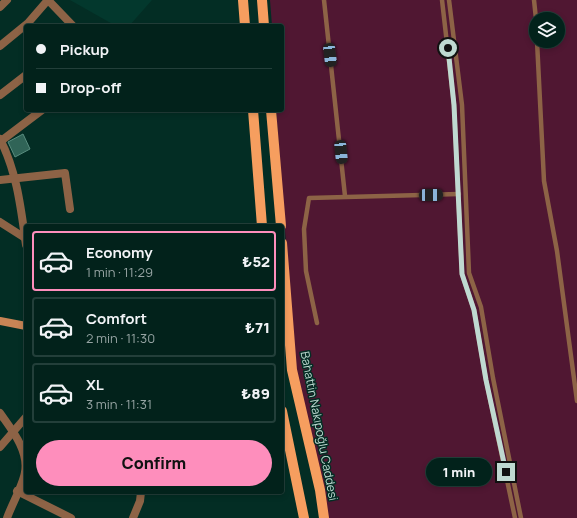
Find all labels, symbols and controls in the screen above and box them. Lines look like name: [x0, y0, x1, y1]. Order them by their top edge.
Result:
map controls: [529, 12, 565, 48]
button: layers: [529, 12, 565, 48]
text: Pickup: [60, 39, 109, 60]
route start: [439, 39, 457, 57]
car: [323, 42, 337, 68]
text: Drop-off: [60, 77, 121, 98]
car: [334, 139, 348, 165]
car: [419, 189, 443, 201]
text: Economy: [86, 242, 153, 263]
icon: car: [38, 243, 74, 279]
text: ₺52: [242, 251, 270, 272]
text: 1 min · 11:29: [86, 263, 153, 281]
text: Comfort: [86, 308, 147, 329]
icon: car: [38, 309, 74, 345]
text: ₺71: [245, 317, 270, 338]
text: 2 min · 11:30: [86, 329, 155, 347]
street label: Bahattin Nakıpoğlu Caddesi: [297, 350, 342, 502]
text: XL: [86, 374, 104, 395]
icon: car: [38, 375, 74, 411]
text: ₺89: [241, 383, 270, 404]
text: 3 min · 11:31: [86, 395, 152, 413]
button: Confirm: [36, 440, 272, 486]
callout: 1 min: [426, 458, 492, 486]
text: 1 min: [443, 463, 475, 481]
route end: [497, 463, 515, 481]

